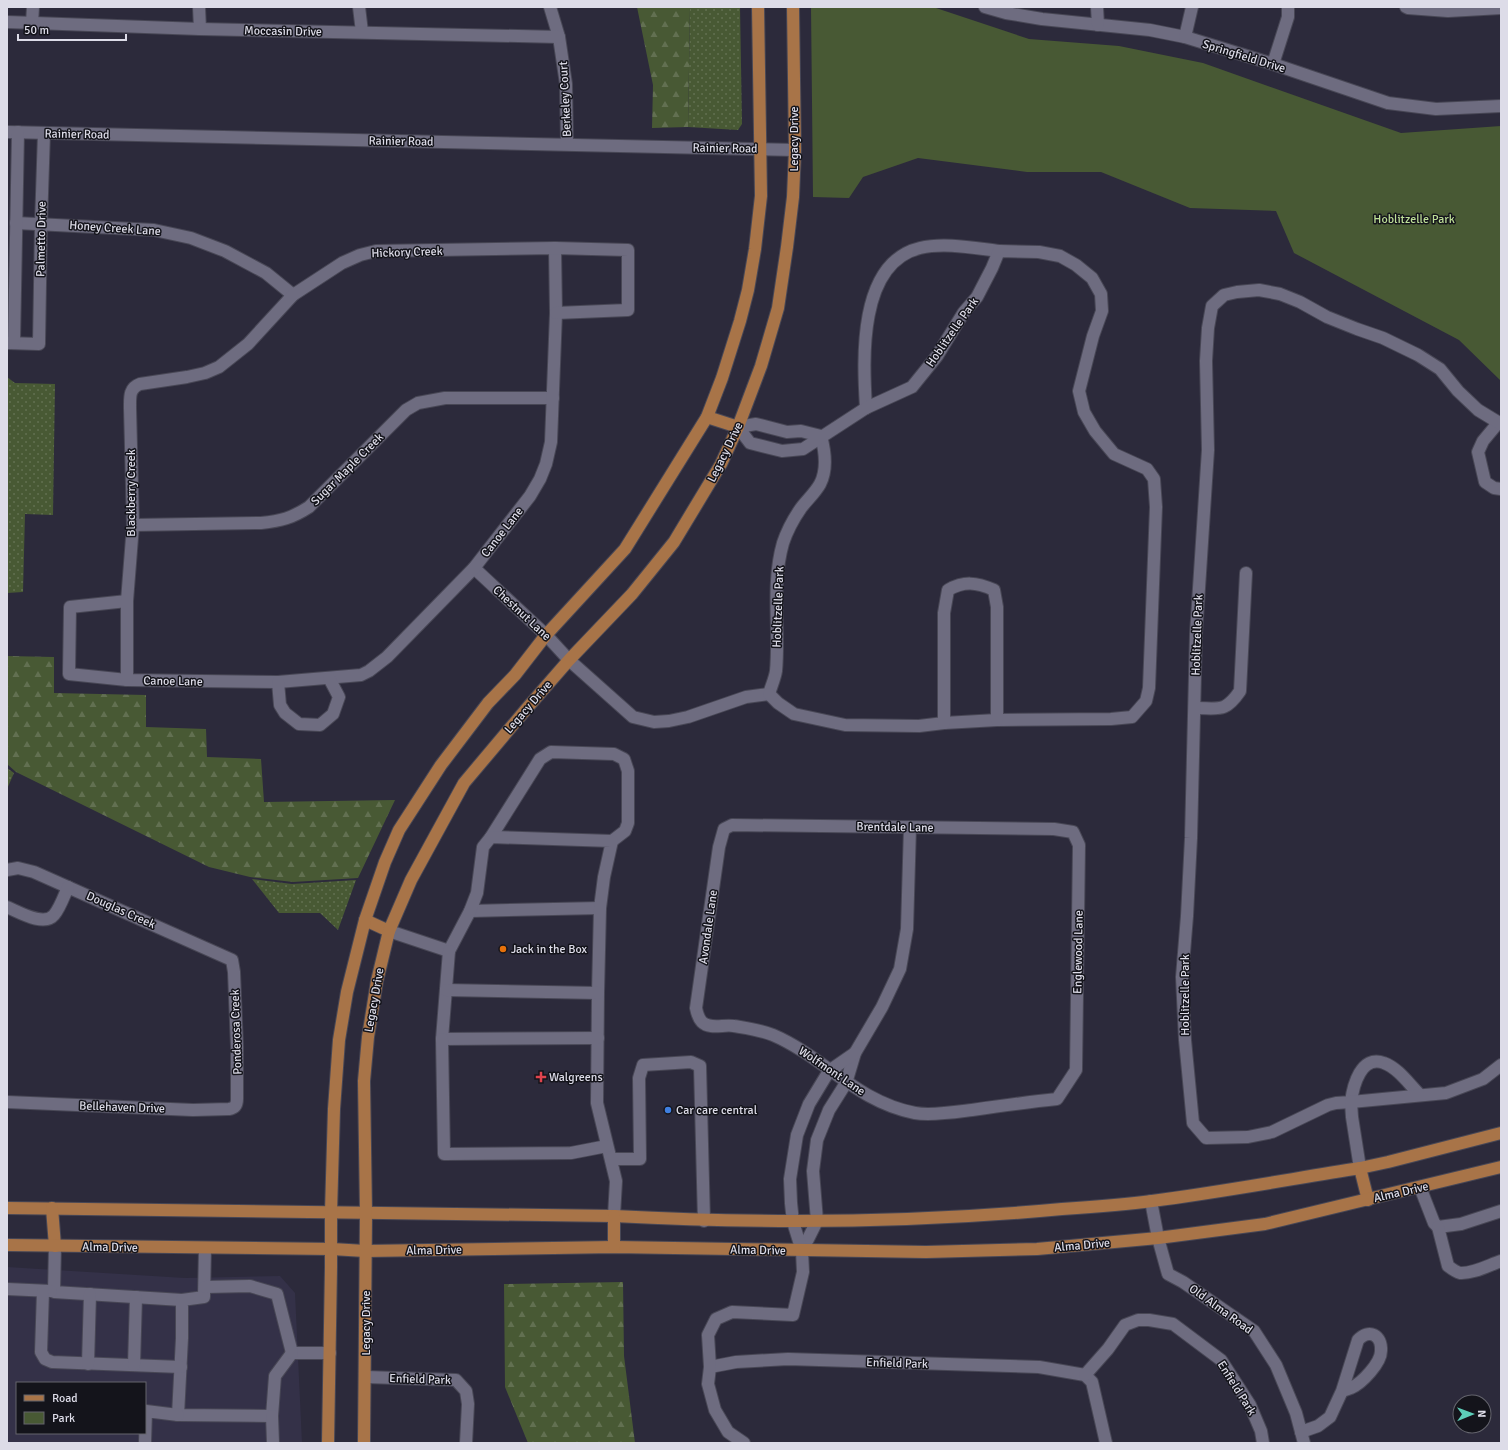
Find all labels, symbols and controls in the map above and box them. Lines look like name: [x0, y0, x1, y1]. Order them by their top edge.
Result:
scale bar: [18, 16, 126, 42]
text: 50 m: [24, 23, 49, 38]
street label: Moccasin Drive: [244, 23, 322, 40]
street label: Springfield Drive: [1201, 37, 1287, 76]
street label: Berkeley Court: [556, 61, 575, 137]
street label: Legacy Drive: [787, 106, 802, 172]
street label: Rainier Road: [44, 126, 110, 143]
street label: Rainier Road: [368, 133, 434, 150]
street label: Rainier Road: [692, 140, 758, 157]
street label: Palmetto Drive: [33, 201, 50, 277]
park label: Hoblitzelle Park: [1373, 212, 1455, 227]
street label: Honey Creek Lane: [69, 218, 161, 239]
street label: Hickory Creek: [371, 244, 443, 261]
street label: Hoblitzelle Park: [923, 295, 982, 370]
street label: Legacy Drive: [704, 420, 746, 485]
street label: Sugar Maple Creek: [308, 430, 387, 509]
street label: Blackberry Creek: [124, 449, 139, 537]
street label: Canoe Lane: [478, 504, 527, 560]
street label: Hoblitzelle Park: [770, 566, 787, 648]
street label: Chestnut Lane: [489, 583, 554, 644]
street label: Hoblitzelle Park: [1189, 594, 1206, 676]
street label: Canoe Lane: [143, 673, 203, 690]
street label: Legacy Drive: [501, 678, 555, 737]
street label: Brentdale Lane: [856, 819, 934, 836]
street label: Douglas Creek: [84, 889, 158, 932]
street label: Avondale Lane: [696, 889, 721, 965]
street label: Englewood Lane: [1070, 910, 1087, 994]
place label: Jack in the Box: [511, 942, 588, 957]
marker: Jack in the Box: [498, 944, 508, 954]
street label: Hoblitzelle Park: [1178, 954, 1193, 1036]
street label: Legacy Drive: [361, 967, 388, 1033]
street label: Ponderosa Creek: [228, 989, 245, 1075]
street label: Wolfmont Lane: [795, 1044, 868, 1099]
place label: Walgreens: [549, 1070, 603, 1085]
marker: Walgreens: [536, 1072, 546, 1082]
street label: Bellehaven Drive: [79, 1099, 165, 1116]
place label: Car care central: [676, 1103, 758, 1118]
marker: Car care central: [663, 1105, 673, 1115]
street label: Alma Drive: [1372, 1179, 1430, 1206]
street label: Alma Drive: [1054, 1236, 1111, 1255]
street label: Alma Drive: [82, 1240, 138, 1255]
street label: Alma Drive: [406, 1243, 462, 1258]
street label: Alma Drive: [730, 1243, 786, 1258]
street label: Old Alma Road: [1186, 1281, 1255, 1338]
street label: Legacy Drive: [359, 1290, 374, 1356]
street label: Enfield Park: [866, 1355, 928, 1372]
street label: Enfield Park: [1214, 1358, 1259, 1418]
street label: Enfield Park: [389, 1371, 451, 1388]
legend: [16, 1382, 146, 1434]
text: Road: [52, 1391, 78, 1406]
north arrow: [1452, 1394, 1492, 1434]
text: N: [1475, 1410, 1488, 1418]
text: Park: [52, 1411, 75, 1426]

